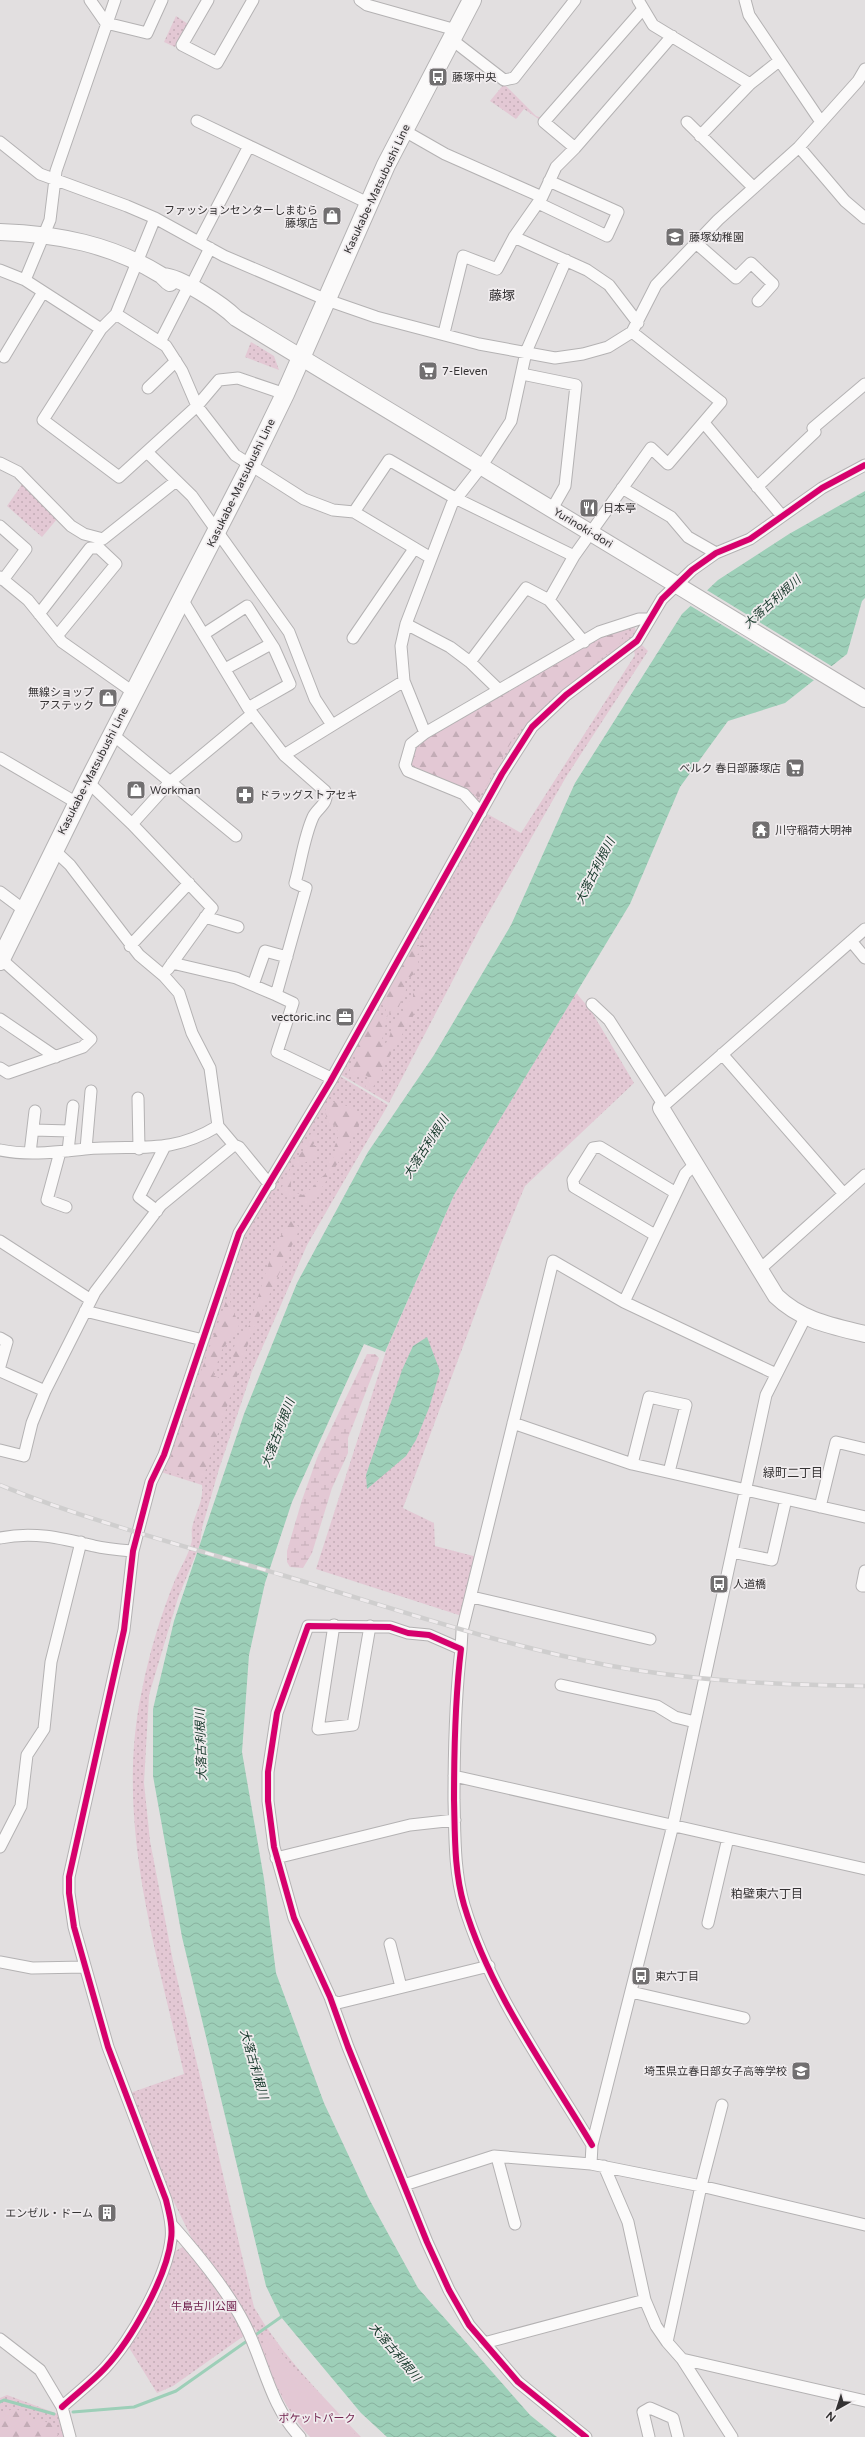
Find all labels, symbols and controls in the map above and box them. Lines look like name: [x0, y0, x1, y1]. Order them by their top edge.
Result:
bus stop icon: 藤塚中央: [427, 66, 449, 88]
place label: 藤塚中央: [452, 71, 497, 84]
street label: Kasukabe-Matsubushi Line: [341, 122, 413, 256]
place label: ファッションセンターしまむら 藤塚店: [164, 204, 318, 230]
shop icon: ファッションセンターしまむら 藤塚店: [321, 205, 343, 227]
school or university icon: 藤塚幼稚園: [664, 226, 686, 248]
place label: 藤塚幼稚園: [689, 231, 744, 244]
district label: 藤塚: [489, 288, 515, 304]
supermarket icon: 7-Eleven: [417, 360, 439, 382]
place label: 7-Eleven: [442, 365, 488, 378]
street label: Kasukabe-Matsubushi Line: [204, 417, 278, 549]
restaurant icon: 日本亭: [578, 497, 600, 519]
place label: 日本亭: [603, 502, 636, 515]
street label: Yurinoki-dori: [551, 505, 615, 551]
water label: 大落古利根川: [741, 571, 805, 631]
place label: 無線ショップ アステック: [28, 686, 94, 712]
shop icon: 無線ショップ アステック: [97, 687, 119, 709]
street label: Kasukabe-Matsubushi Line: [55, 705, 131, 837]
supermarket icon: ベルク 春日部藤塚店: [784, 757, 806, 779]
place label: ベルク 春日部藤塚店: [679, 762, 781, 775]
shop icon: Workman: [125, 779, 147, 801]
place label: Workman: [150, 784, 201, 797]
pharmacy icon: ドラッグストアセキ: [234, 784, 256, 806]
place label: ドラッグストアセキ: [259, 789, 358, 802]
temple icon: 川守稲荷大明神: [750, 819, 772, 841]
place label: 川守稲荷大明神: [775, 824, 852, 837]
water label: 大落古利根川: [572, 834, 618, 906]
office icon: vectoric.inc: [334, 1006, 356, 1028]
place label: vectoric.inc: [271, 1011, 331, 1024]
water label: 大落古利根川: [401, 1111, 453, 1181]
water label: 大落古利根川: [259, 1395, 298, 1469]
district label: 緑町二丁目: [763, 1466, 823, 1480]
bus stop icon: 人道橋: [708, 1573, 730, 1595]
place label: 人道橋: [733, 1578, 766, 1591]
water label: 大落古利根川: [193, 1707, 209, 1781]
district label: 粕壁東六丁目: [731, 1887, 803, 1901]
bus stop icon: 東六丁目: [630, 1965, 652, 1987]
place label: 東六丁目: [655, 1970, 699, 1983]
water label: 大落古利根川: [237, 2027, 271, 2102]
school or university icon: 埼玉県立春日部女子高等学校: [790, 2060, 812, 2082]
place label: 埼玉県立春日部女子高等学校: [644, 2065, 787, 2078]
building icon: エンゼル・ドーム: [96, 2202, 118, 2224]
place label: エンゼル・ドーム: [5, 2207, 93, 2220]
park label: 牛島古川公園: [171, 2300, 237, 2313]
water label: 大落古利根川: [366, 2320, 425, 2386]
north arrow: [817, 2389, 857, 2429]
text: N: [823, 2409, 839, 2424]
park label: ポケットパーク: [279, 2412, 356, 2425]

